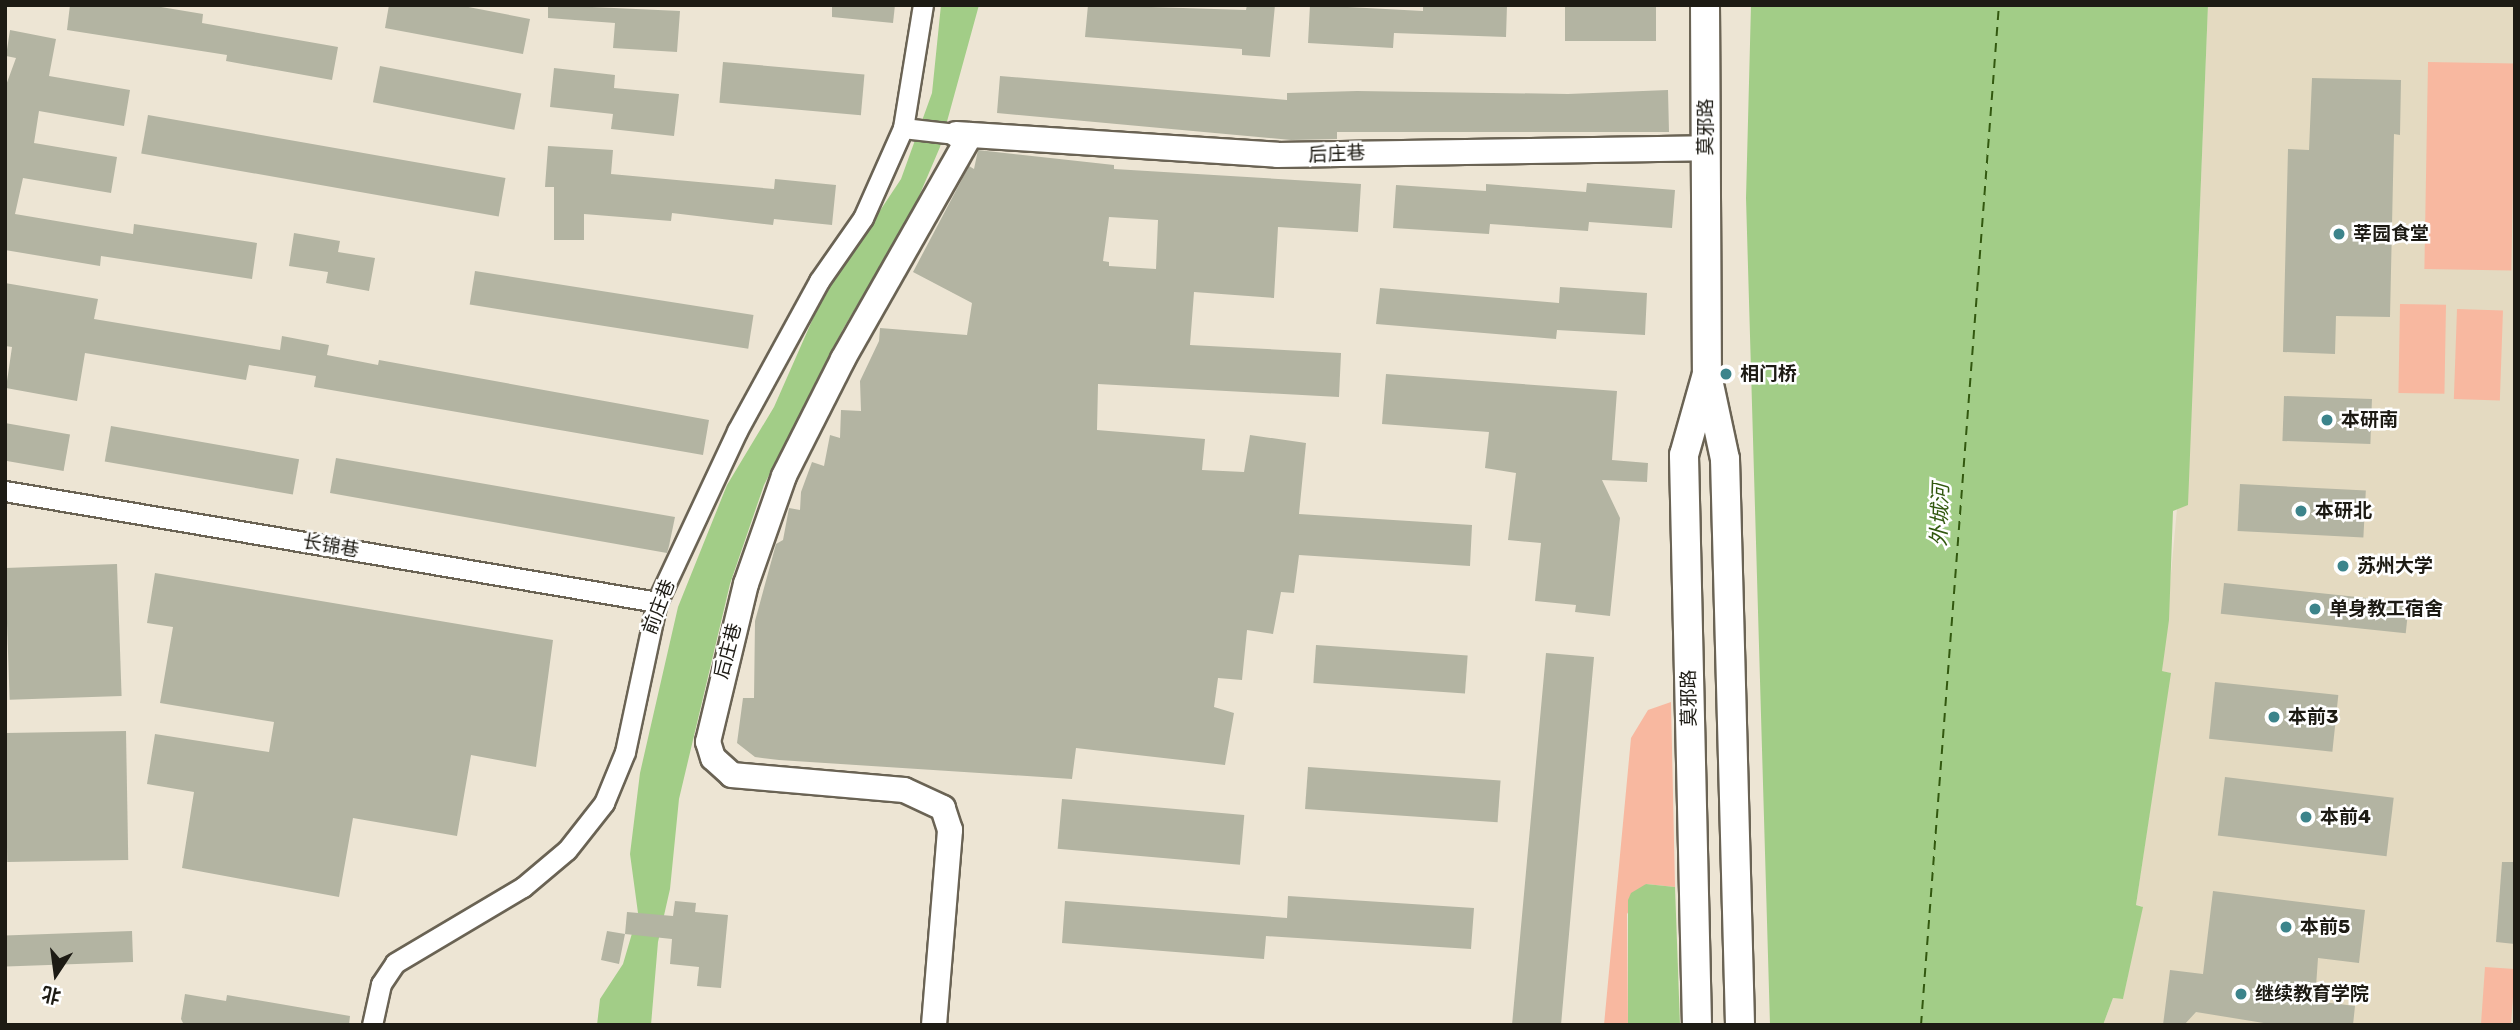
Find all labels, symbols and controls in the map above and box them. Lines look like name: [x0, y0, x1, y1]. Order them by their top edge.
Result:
street label: 莫邪路: [1695, 99, 1717, 155]
street label: 后庄巷: [1308, 142, 1366, 166]
place label: 莘园食堂: [2353, 223, 2429, 245]
marker: 莘园食堂: [2331, 226, 2347, 242]
place label: 相门桥: [1740, 363, 1797, 385]
marker: 相门桥: [1718, 366, 1734, 382]
place label: 本研南: [2341, 409, 2398, 431]
marker: 本研南: [2319, 412, 2335, 428]
water label: 外城河: [1926, 483, 1954, 547]
place label: 本研北: [2315, 500, 2372, 522]
marker: 本研北: [2293, 503, 2309, 519]
street label: 长锦巷: [301, 530, 361, 562]
place label: 苏州大学: [2357, 555, 2433, 577]
marker: 苏州大学: [2335, 558, 2351, 574]
street label: 前庄巷: [638, 576, 680, 638]
place label: 单身教工宿舍: [2329, 598, 2443, 620]
marker: 单身教工宿舍: [2307, 601, 2323, 617]
street label: 后庄巷: [710, 621, 746, 681]
street label: 莫邪路: [1677, 669, 1701, 727]
place label: 本前3: [2288, 706, 2339, 728]
marker: 本前3: [2266, 709, 2282, 725]
place label: 本前4: [2320, 806, 2371, 828]
marker: 本前4: [2298, 809, 2314, 825]
place label: 本前5: [2300, 916, 2350, 938]
marker: 本前5: [2278, 919, 2294, 935]
north arrow: [21, 939, 91, 1009]
text: 北: [39, 982, 63, 1008]
place label: 继续教育学院: [2255, 983, 2369, 1005]
marker: 继续教育学院: [2233, 986, 2249, 1002]

